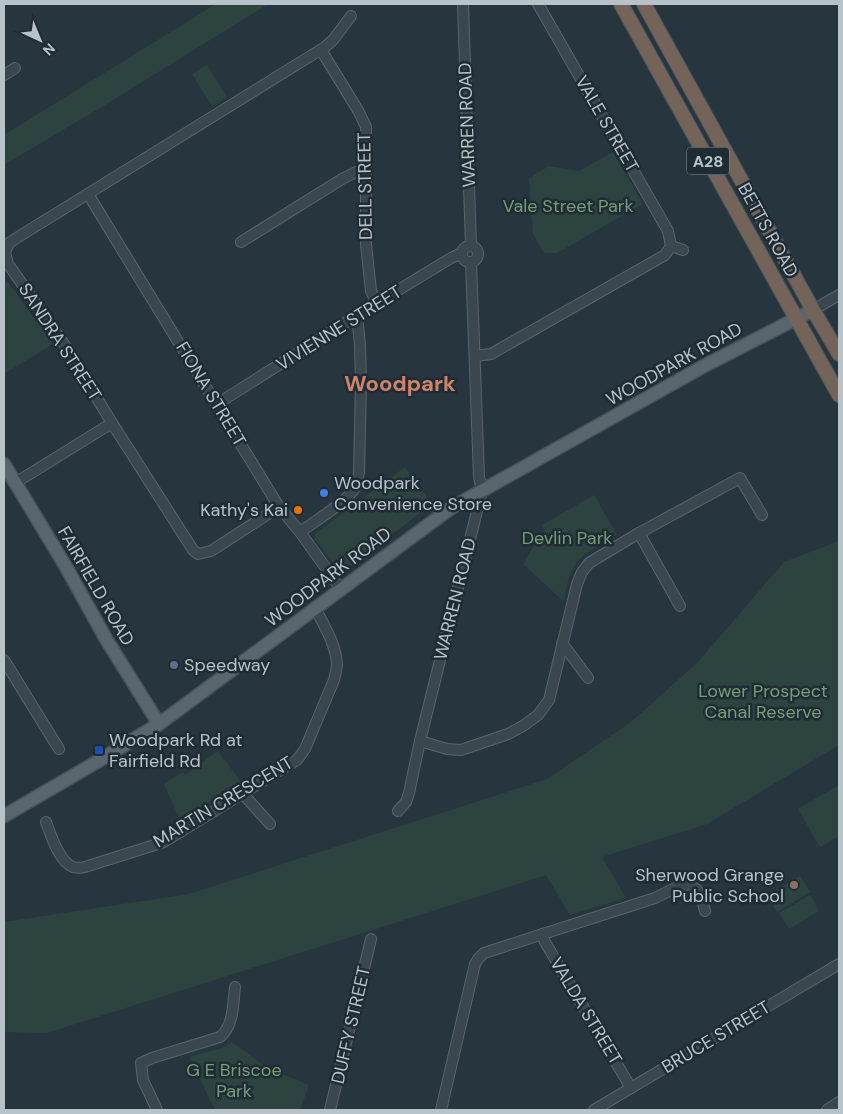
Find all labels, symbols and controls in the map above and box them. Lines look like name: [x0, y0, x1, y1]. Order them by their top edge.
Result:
north arrow: [15, 15, 65, 65]
text: N: [39, 39, 59, 59]
street label: WARREN ROAD: [453, 62, 481, 188]
street label: VALE STREET: [570, 71, 644, 177]
street label: DELL STREET: [352, 132, 378, 240]
road number: A28: [687, 148, 729, 175]
street label: BETTS ROAD: [732, 179, 804, 281]
park label: Vale Street Park: [502, 194, 634, 218]
street label: SANDRA STREET: [13, 278, 107, 406]
street label: VIVIENNE STREET: [272, 280, 406, 376]
street label: WOODPARK ROAD: [602, 317, 746, 411]
street label: FIONA STREET: [170, 337, 252, 451]
district label: Woodpark: [344, 369, 456, 398]
place label: Woodpark Convenience Store: [334, 471, 492, 516]
marker: Woodpark Convenience Store: [318, 487, 330, 499]
place label: Kathy's Kai: [200, 498, 288, 522]
marker: Kathy's Kai: [292, 504, 304, 516]
street label: FAIRFIELD ROAD: [52, 522, 140, 650]
street label: WOODPARK ROAD: [260, 522, 396, 632]
park label: Devlin Park: [522, 526, 612, 550]
street label: WARREN ROAD: [428, 535, 482, 663]
place label: Speedway: [184, 653, 270, 677]
marker: Speedway: [168, 659, 180, 671]
park label: Lower Prospect Canal Reserve: [698, 679, 828, 724]
place label: Woodpark Rd at Fairfield Rd: [109, 728, 243, 773]
marker: Woodpark Rd at Fairfield Rd: [93, 744, 105, 756]
street label: MARTIN CRESCENT: [149, 751, 297, 853]
place label: Sherwood Grange Public School: [635, 863, 784, 908]
marker: Sherwood Grange Public School: [788, 879, 800, 891]
street label: VALDA STREET: [544, 953, 628, 1069]
street label: DUFFY STREET: [326, 964, 376, 1086]
street label: BRUCE STREET: [657, 995, 775, 1079]
park label: G E Briscoe Park: [186, 1058, 282, 1103]

